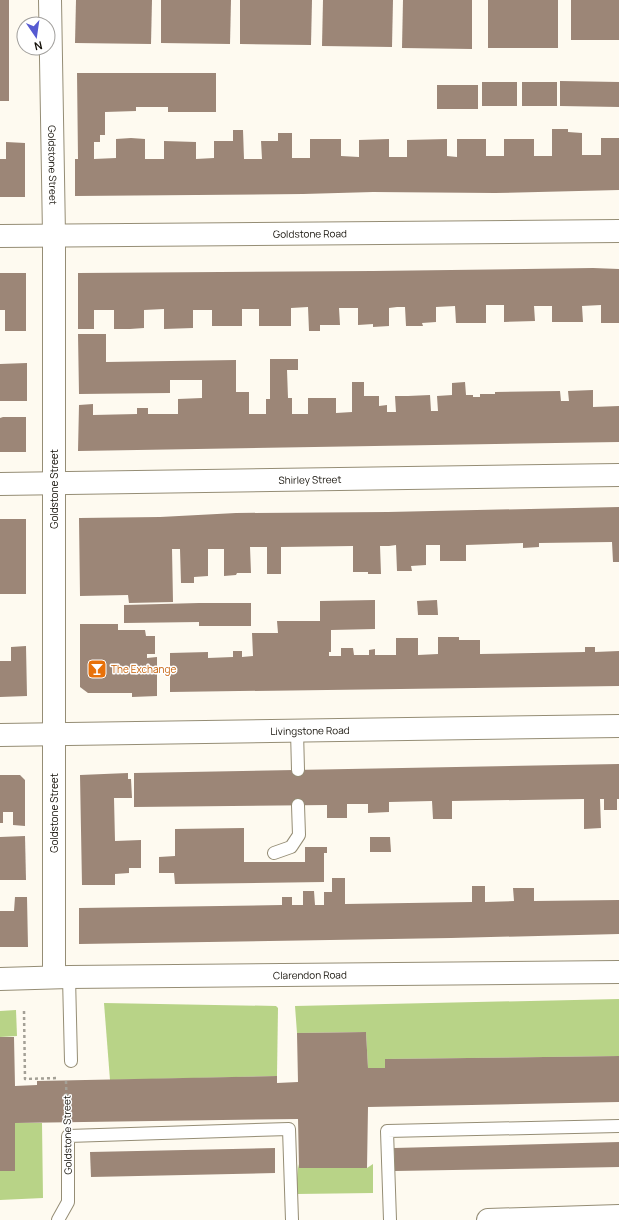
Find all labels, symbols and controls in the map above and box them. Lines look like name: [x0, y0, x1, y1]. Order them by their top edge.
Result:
north arrow: [16, 16, 56, 56]
text: N: [33, 38, 44, 54]
street label: Goldstone Street: [45, 125, 60, 205]
street label: Goldstone Road: [273, 226, 347, 241]
street label: Goldstone Street: [47, 449, 61, 529]
street label: Shirley Street: [278, 472, 342, 487]
bar icon: The Exchange: [86, 658, 108, 680]
place label: The Exchange: [111, 662, 176, 676]
street label: Livingstone Road: [270, 723, 350, 738]
street label: Goldstone Street: [47, 773, 61, 853]
street label: Clarendon Road: [273, 967, 347, 982]
street label: Goldstone Street: [59, 1095, 75, 1175]

